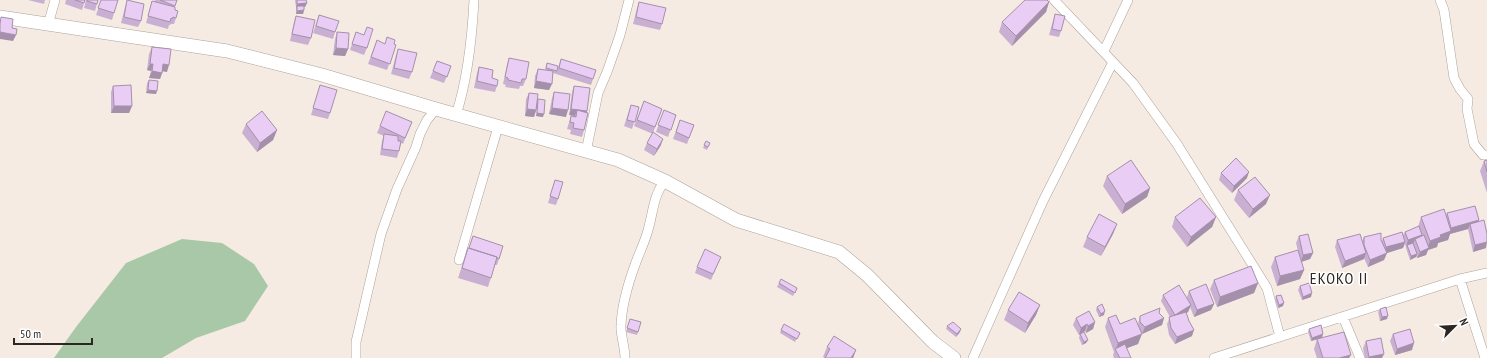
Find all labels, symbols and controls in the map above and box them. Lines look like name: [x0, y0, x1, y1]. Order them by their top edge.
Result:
district label: EKOKO II: [1310, 268, 1368, 288]
north arrow: [1435, 306, 1475, 346]
text: N: [1457, 316, 1472, 328]
scale bar: [14, 320, 92, 346]
text: 50 m: [20, 326, 41, 341]

